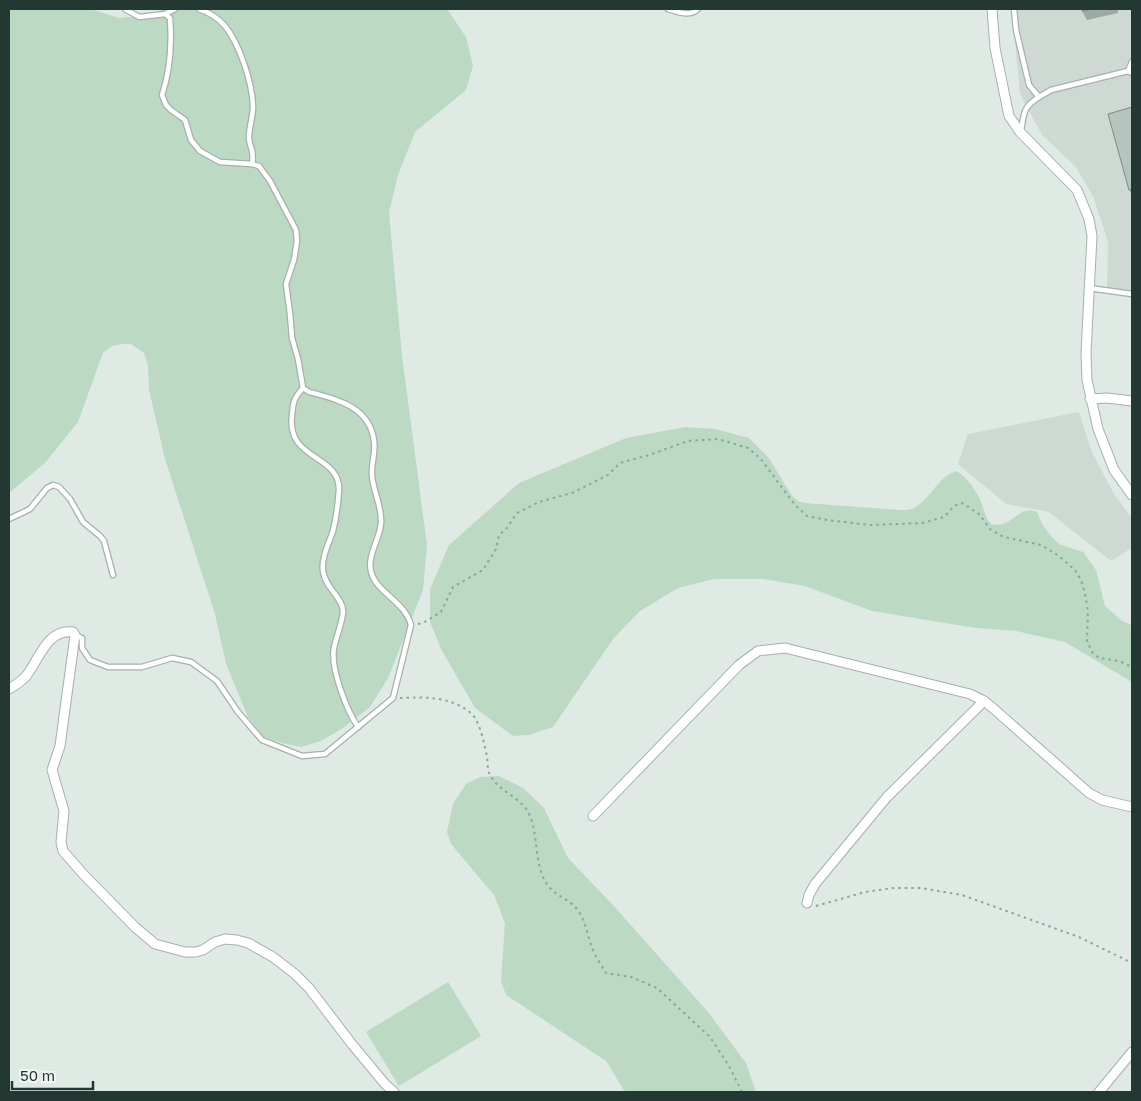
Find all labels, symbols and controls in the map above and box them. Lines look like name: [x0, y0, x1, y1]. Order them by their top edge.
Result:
scale bar: [12, 1058, 94, 1090]
text: 50 m: [20, 1066, 55, 1084]

